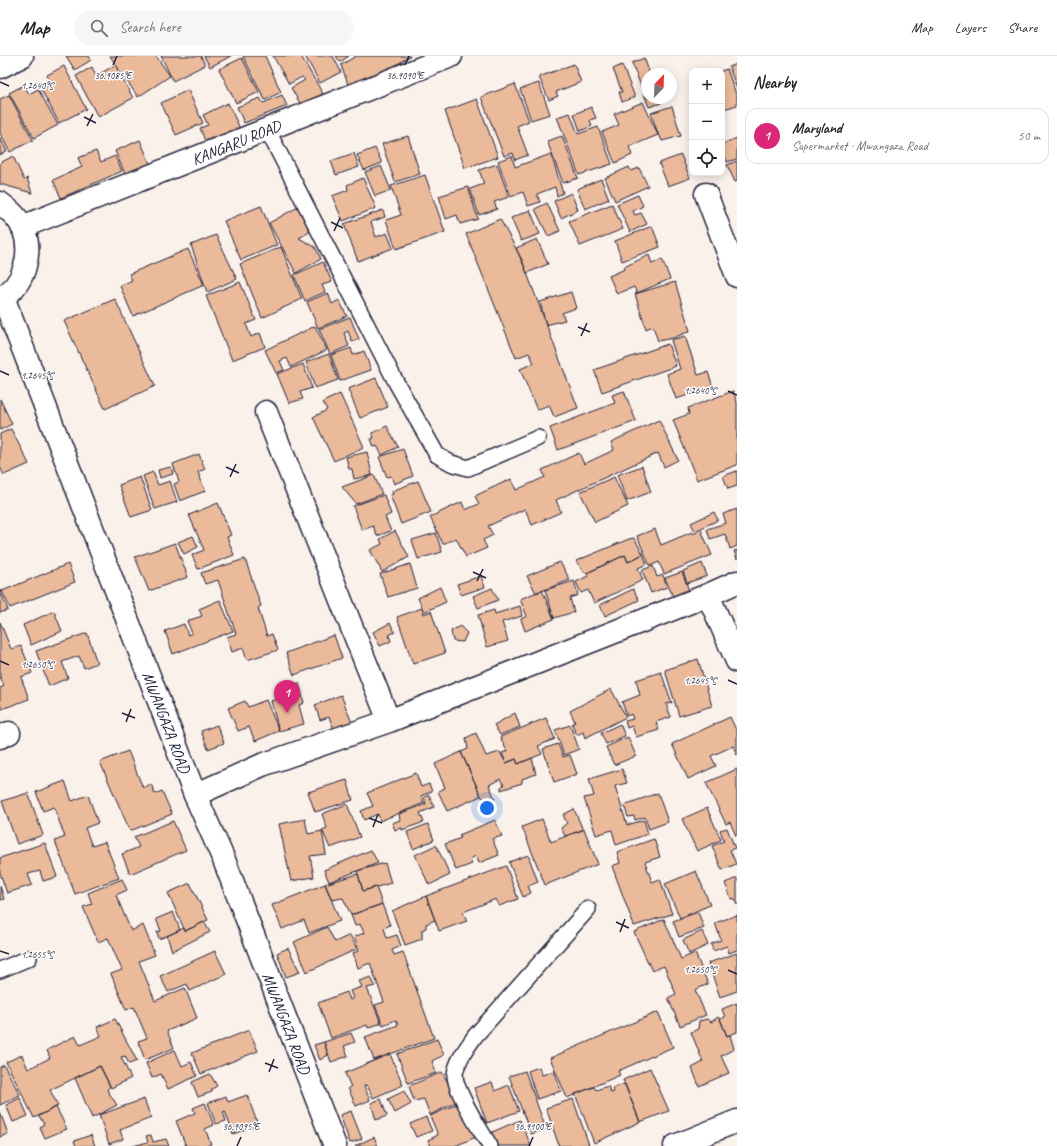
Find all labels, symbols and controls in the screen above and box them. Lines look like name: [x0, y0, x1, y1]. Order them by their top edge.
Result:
search box: [74, 10, 354, 46]
text: Map: [20, 16, 50, 40]
icon: search: [88, 17, 110, 39]
text: Search here: [120, 18, 181, 37]
text: Map: [911, 19, 933, 36]
text: Layers: [955, 19, 986, 36]
text: Share: [1008, 19, 1037, 36]
north arrow: [641, 68, 677, 104]
map controls: [689, 68, 725, 176]
button: +: [689, 68, 725, 104]
text: 36.9085°E: [94, 69, 133, 82]
text: 36.9090°E: [386, 69, 425, 82]
text: Nearby: [753, 72, 796, 93]
text: 1.2640°S: [21, 79, 55, 92]
button: −: [689, 104, 725, 140]
street label: KANGARU ROAD: [189, 115, 285, 170]
text: Maryland: [792, 119, 842, 138]
text: 1: [764, 128, 770, 144]
text: 50 m: [1018, 128, 1040, 144]
text: Supermarket · Mwangaza Road: [792, 138, 928, 154]
button: locate: [689, 140, 725, 176]
text: 1.2645°S: [21, 369, 55, 382]
text: 1.2640°S: [684, 384, 718, 397]
text: 1.2650°S: [21, 658, 55, 671]
street label: MWANGAZA ROAD: [138, 669, 195, 778]
text: 1.2645°S: [684, 674, 718, 687]
pin: 1: [274, 680, 300, 713]
your location: [477, 798, 497, 818]
text: 1.2655°S: [21, 948, 55, 961]
text: 1.2650°S: [684, 963, 718, 976]
street label: MWANGAZA ROAD: [258, 970, 315, 1079]
text: 36.9095°E: [222, 1120, 261, 1133]
text: 36.9100°E: [514, 1120, 553, 1133]

